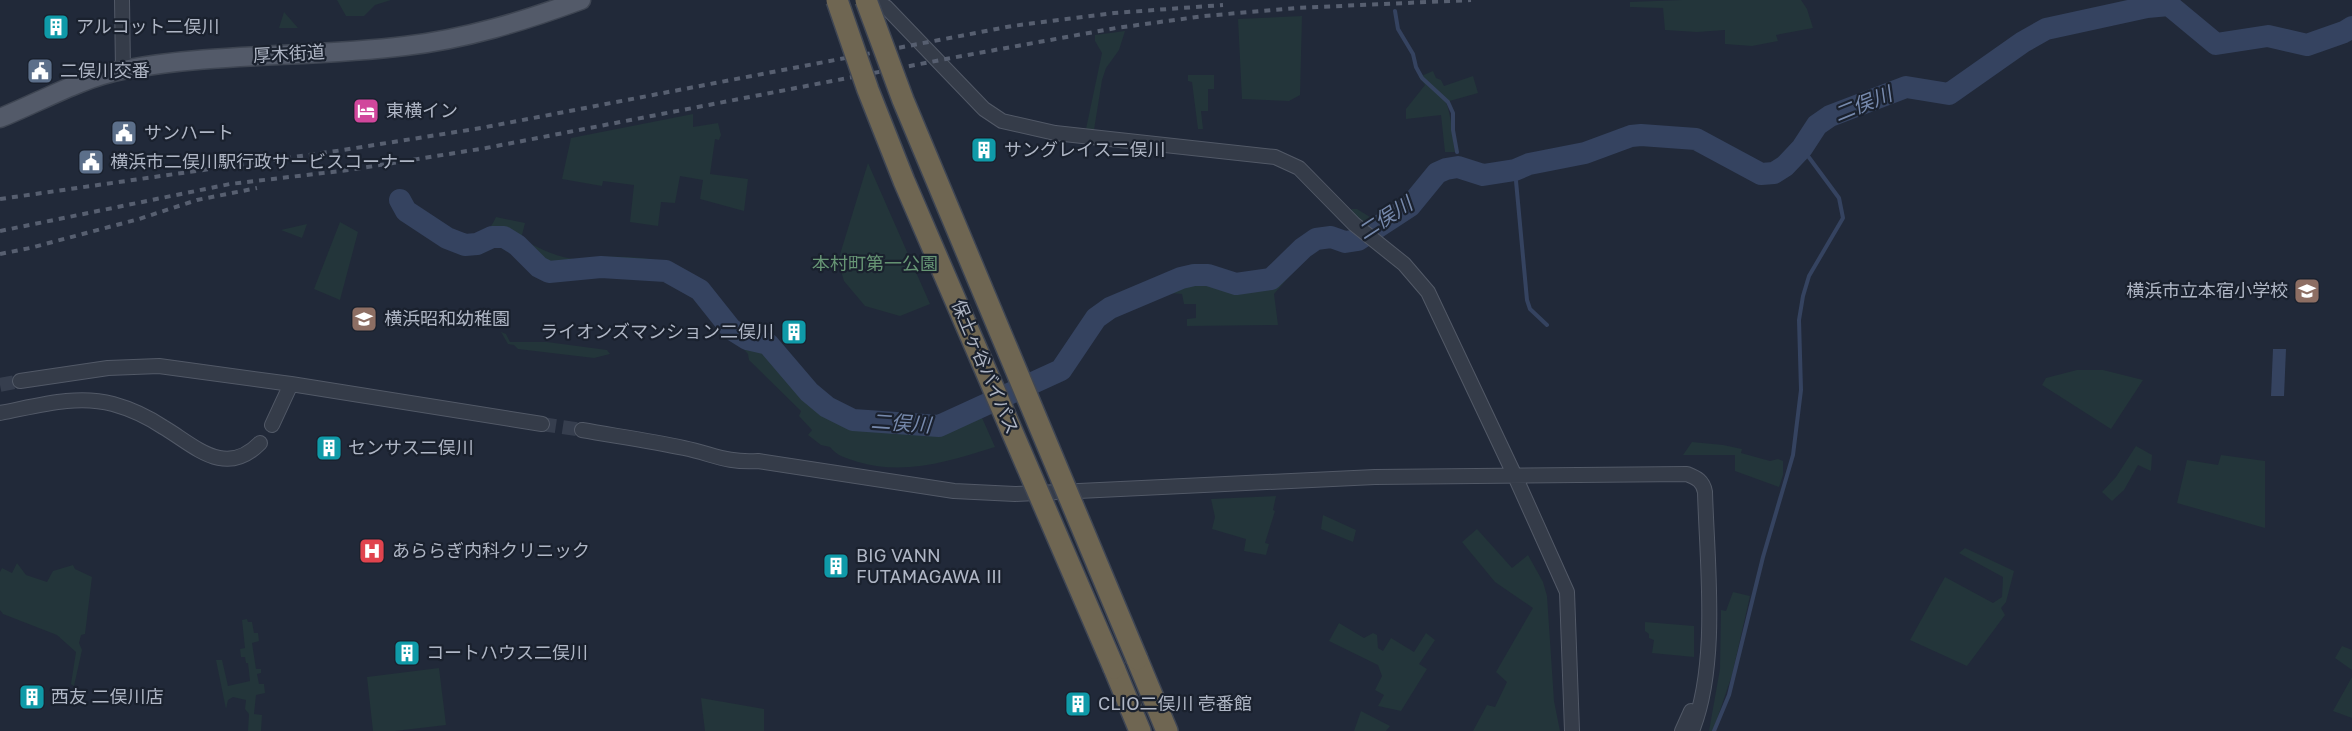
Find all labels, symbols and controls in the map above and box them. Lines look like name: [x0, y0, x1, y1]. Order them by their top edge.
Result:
building icon: アルコット二俣川: [41, 12, 71, 42]
place label: アルコット二俣川: [76, 15, 219, 37]
street label: 厚木街道: [252, 40, 325, 66]
public building icon: 二俣川交番: [25, 56, 55, 86]
place label: 二俣川交番: [60, 59, 150, 81]
water label: 二俣川: [1830, 80, 1897, 125]
hotel icon: 東横イン: [351, 96, 381, 126]
place label: 東横イン: [386, 99, 458, 121]
public building icon: サンハート: [109, 118, 139, 148]
place label: サンハート: [144, 121, 234, 143]
building icon: サングレイス二俣川: [969, 135, 999, 165]
place label: サングレイス二俣川: [1004, 138, 1165, 160]
public building icon: 横浜市二俣川駅行政サービスコーナー: [76, 147, 106, 177]
place label: 横浜市二俣川駅行政サービスコーナー: [110, 150, 416, 172]
water label: 二俣川: [1353, 190, 1418, 244]
park label: 本村町第一公園: [812, 252, 938, 274]
school or university icon: 横浜市立本宿小学校: [2292, 276, 2322, 306]
place label: 横浜市立本宿小学校: [2126, 279, 2288, 301]
street label: 保土ヶ谷バイパス: [948, 296, 1024, 437]
school or university icon: 横浜昭和幼稚園: [349, 304, 379, 334]
place label: 横浜昭和幼稚園: [384, 307, 510, 329]
building icon: ライオンズマンション二俣川: [779, 317, 809, 347]
place label: ライオンズマンション二俣川: [540, 320, 774, 342]
water label: 二俣川: [870, 408, 934, 436]
building icon: センサス二俣川: [314, 433, 344, 463]
place label: センサス二俣川: [348, 436, 474, 458]
hospital icon: あららぎ内科クリニック: [357, 536, 387, 566]
place label: あららぎ内科クリニック: [392, 539, 590, 561]
place label: BIG VANN FUTAMAGAWA Ⅲ: [856, 544, 1003, 587]
building icon: BIG VANN FUTAMAGAWA Ⅲ: [821, 551, 851, 581]
building icon: コートハウス二俣川: [392, 638, 422, 668]
place label: コートハウス二俣川: [426, 641, 588, 663]
building icon: 西友 二俣川店: [17, 682, 47, 712]
place label: 西友 二俣川店: [51, 685, 164, 707]
building icon: CLIO二俣川 壱番館: [1063, 689, 1093, 719]
place label: CLIO二俣川 壱番館: [1098, 692, 1252, 714]

